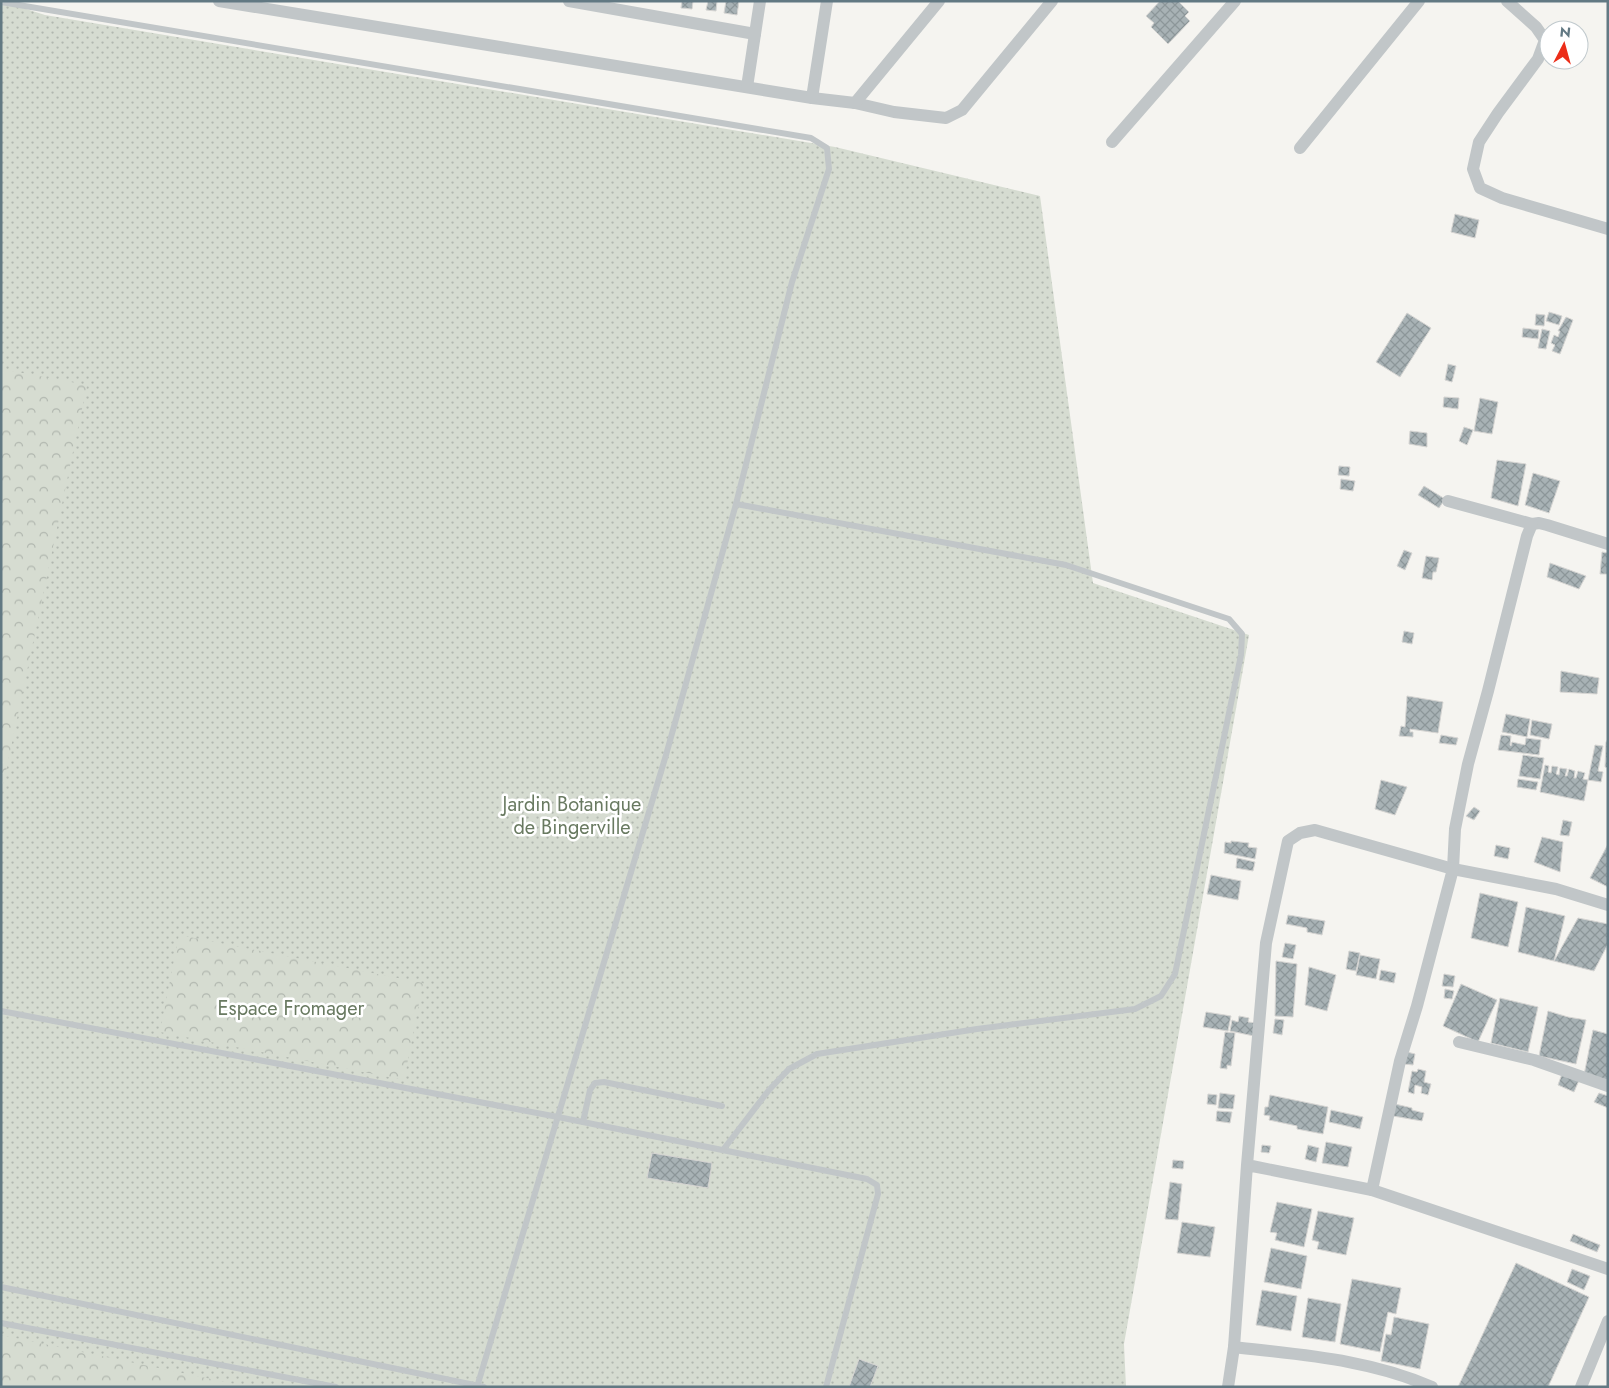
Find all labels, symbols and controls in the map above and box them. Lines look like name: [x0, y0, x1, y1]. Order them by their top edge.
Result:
north arrow: [1539, 20, 1589, 70]
text: N: [1559, 22, 1572, 43]
park label: Jardin Botanique de Bingerville: [500, 790, 641, 842]
park label: Espace Fromager: [218, 994, 365, 1023]

